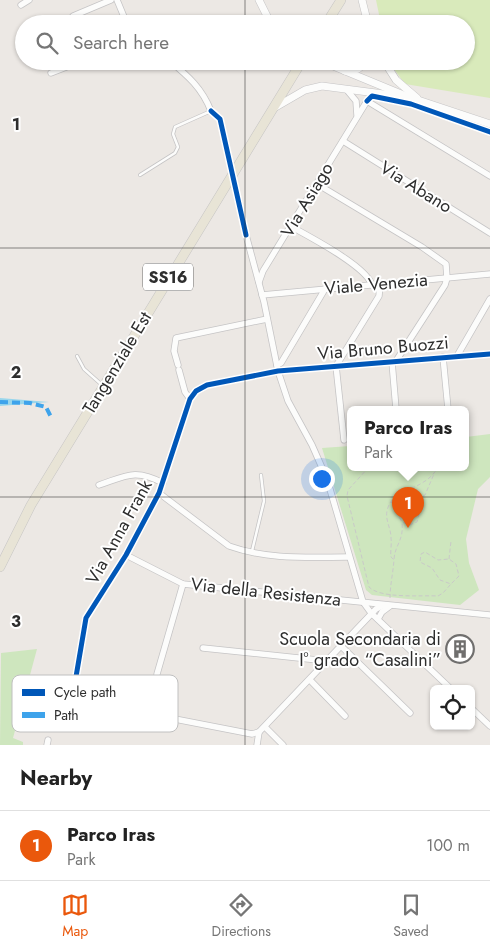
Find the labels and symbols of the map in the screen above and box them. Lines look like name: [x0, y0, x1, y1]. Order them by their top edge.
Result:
text: 1: [12, 113, 20, 136]
street label: Via Abano: [375, 155, 457, 219]
street label: Via Asiago: [274, 158, 340, 242]
road number: SS16: [143, 264, 193, 290]
street label: Viale Venezia: [323, 267, 429, 301]
street label: Tangenziale Est: [76, 306, 158, 419]
street label: Via Bruno Buozzi: [316, 329, 450, 367]
text: 2: [11, 361, 21, 384]
your location: [309, 466, 335, 492]
street label: Via Anna Frank: [79, 475, 159, 589]
pin: 1: [392, 487, 424, 528]
street label: Via della Resistenza: [190, 571, 342, 613]
text: 3: [11, 610, 21, 633]
place label: Scuola Secondaria di I° grado “Casalini”: [279, 626, 441, 673]
building icon: Scuola Secondaria di I° grado “Casalini”: [445, 634, 475, 664]
legend: [12, 675, 178, 732]
text: Cycle path: [54, 682, 116, 702]
text: Path: [54, 705, 79, 725]

